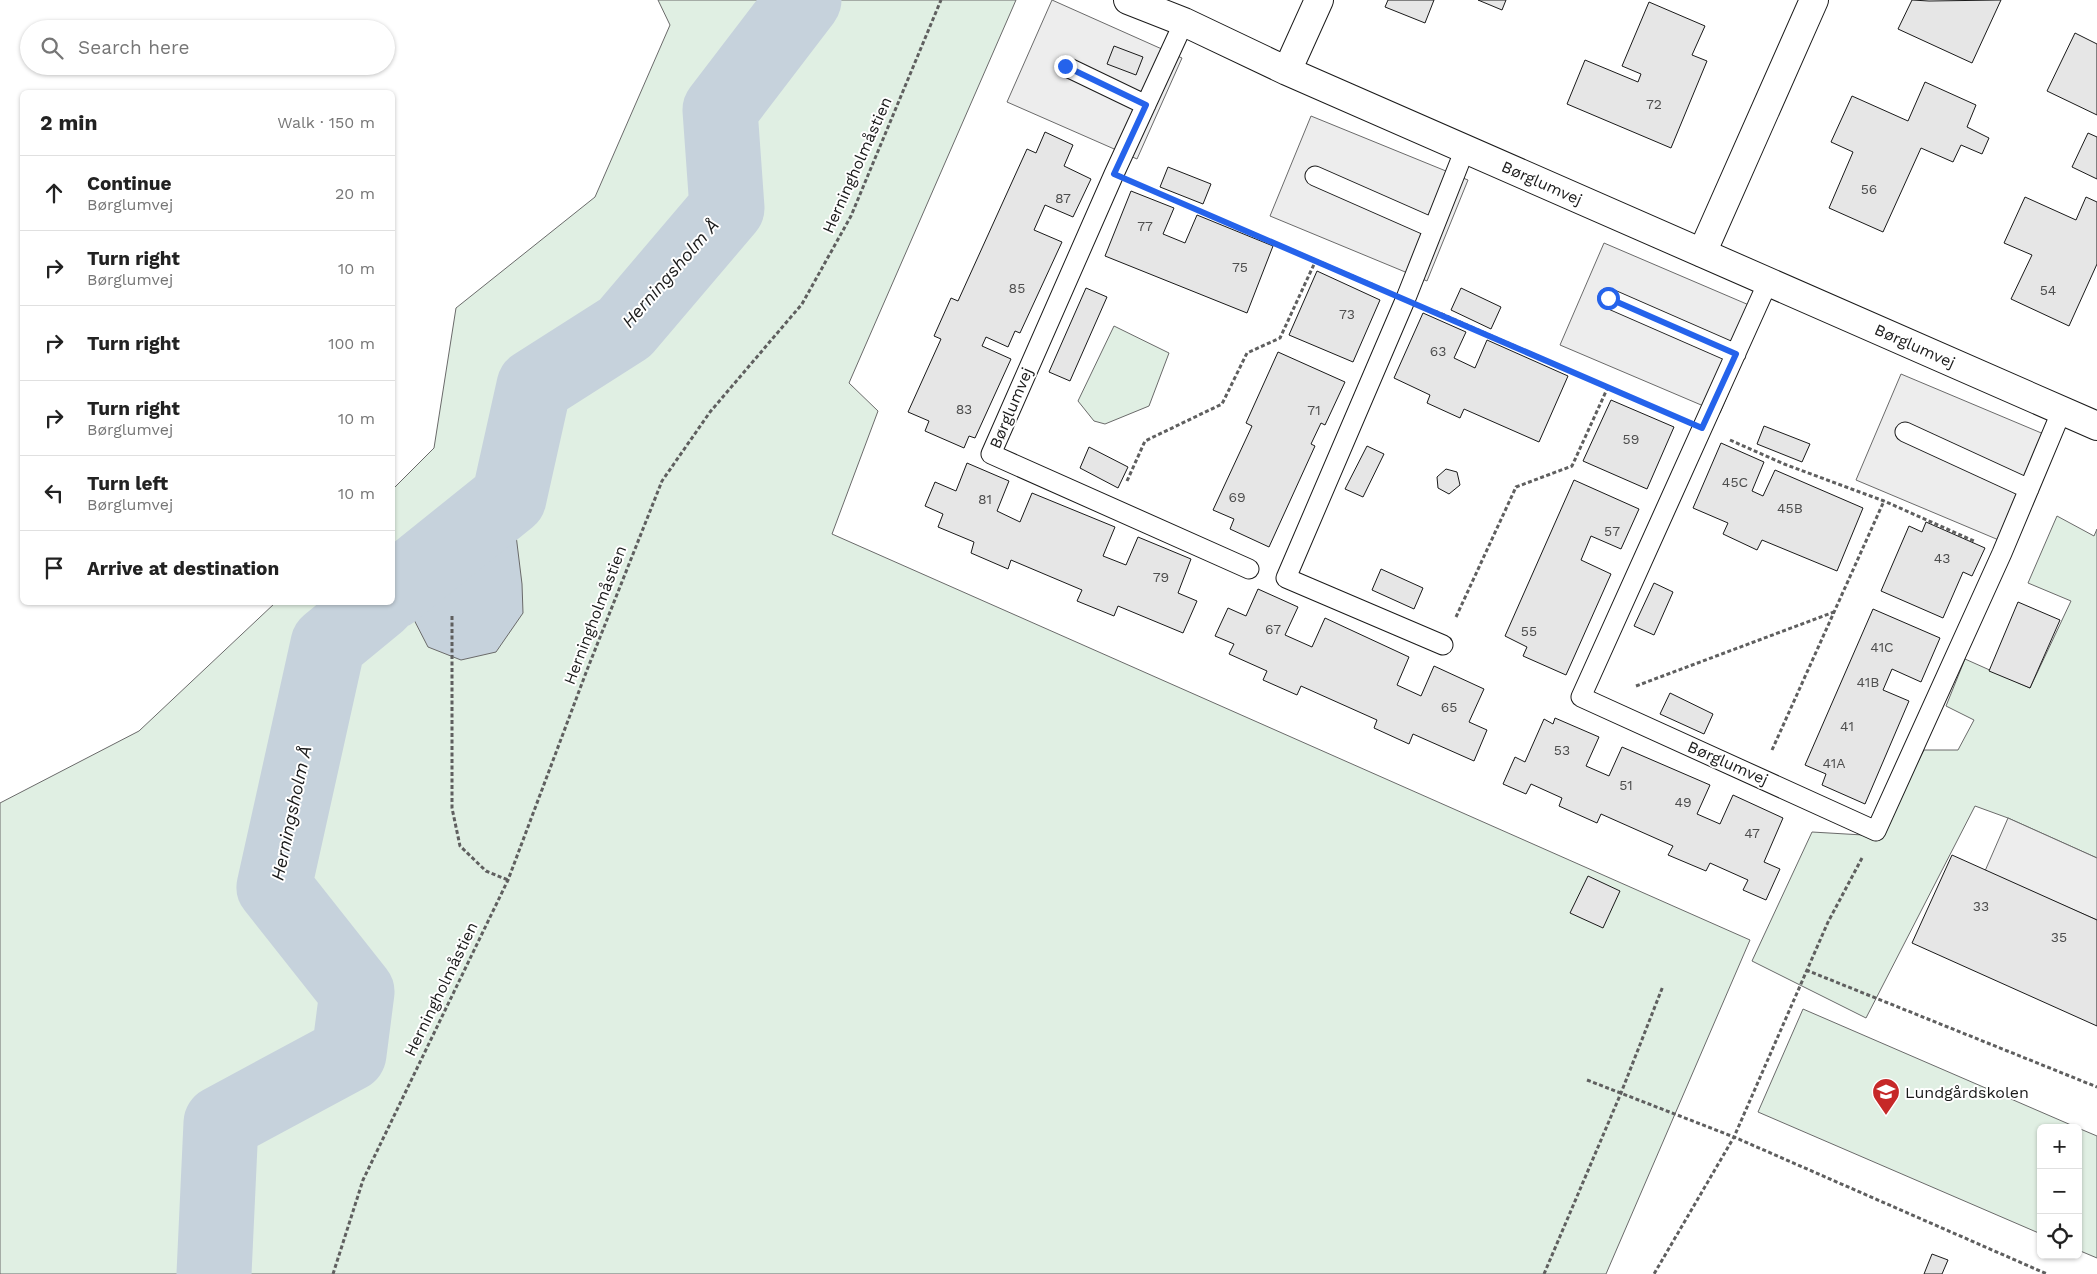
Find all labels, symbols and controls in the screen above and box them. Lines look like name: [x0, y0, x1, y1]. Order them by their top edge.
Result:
search box: [20, 20, 395, 75]
icon: search: [38, 34, 66, 62]
text: Search here: [78, 36, 189, 59]
route end: [1054, 55, 1077, 78]
street label: Herningholmåstien: [818, 94, 896, 236]
house number: 72: [1646, 96, 1662, 112]
text: 2 min: [40, 110, 97, 135]
text: Walk · 150 m: [277, 113, 375, 132]
street label: Børglumvej: [1499, 157, 1585, 209]
text: Continue: [87, 172, 171, 195]
icon: ahead: [40, 179, 68, 207]
house number: 56: [1861, 181, 1877, 197]
text: 20 m: [335, 184, 375, 203]
house number: 87: [1055, 190, 1071, 206]
text: Børglumvej: [87, 195, 173, 214]
water label: Herningsholm Å: [617, 214, 723, 332]
house number: 77: [1137, 218, 1153, 234]
text: Turn right: [87, 247, 180, 270]
icon: right: [40, 254, 68, 282]
text: 10 m: [338, 259, 375, 278]
house number: 75: [1232, 259, 1248, 275]
text: Børglumvej: [87, 270, 173, 289]
house number: 85: [1009, 280, 1025, 296]
house number: 54: [2040, 282, 2056, 298]
route start: [1597, 287, 1620, 310]
house number: 73: [1339, 306, 1355, 322]
street label: Børglumvej: [1872, 320, 1958, 372]
icon: right: [40, 329, 68, 357]
text: Turn right: [87, 332, 180, 355]
text: 100 m: [328, 334, 375, 353]
house number: 63: [1430, 343, 1446, 359]
street label: Børglumvej: [985, 365, 1037, 451]
text: Turn right: [87, 397, 180, 420]
house number: 83: [956, 401, 972, 417]
house number: 71: [1307, 402, 1321, 418]
icon: right: [40, 404, 68, 432]
text: 10 m: [338, 409, 375, 428]
text: Børglumvej: [87, 420, 173, 439]
house number: 59: [1623, 431, 1639, 447]
text: Turn left: [87, 472, 168, 495]
house number: 45C: [1722, 474, 1748, 490]
icon: left: [40, 479, 68, 507]
text: 10 m: [338, 484, 375, 503]
house number: 69: [1228, 489, 1246, 505]
house number: 81: [978, 491, 992, 507]
text: Børglumvej: [87, 495, 173, 514]
house number: 45B: [1777, 500, 1803, 516]
house number: 57: [1604, 523, 1620, 539]
street label: Herningholmåstien: [560, 543, 630, 687]
house number: 43: [1934, 550, 1950, 566]
icon: arrive: [40, 554, 68, 582]
text: Arrive at destination: [87, 557, 279, 580]
house number: 79: [1153, 569, 1169, 585]
house number: 67: [1265, 621, 1281, 637]
house number: 55: [1521, 623, 1537, 639]
house number: 41C: [1870, 639, 1894, 655]
house number: 41B: [1857, 674, 1879, 690]
house number: 65: [1441, 699, 1457, 715]
house number: 41: [1840, 718, 1854, 734]
street label: Børglumvej: [1685, 737, 1771, 789]
house number: 53: [1554, 742, 1570, 758]
water label: Herningsholm Å: [266, 744, 316, 882]
house number: 41A: [1822, 755, 1846, 771]
house number: 51: [1619, 777, 1633, 793]
house number: 49: [1674, 794, 1692, 810]
house number: 47: [1744, 825, 1760, 841]
house number: 33: [1973, 898, 1989, 914]
street label: Herningholmåstien: [400, 919, 482, 1059]
house number: 35: [2051, 929, 2067, 945]
school or university icon: Lundgårdskolen: [1871, 1077, 1901, 1116]
place label: Lundgårdskolen: [1905, 1083, 2029, 1102]
map controls: [2037, 1124, 2082, 1259]
button: +: [2037, 1124, 2082, 1169]
button: −: [2037, 1169, 2082, 1214]
button: locate: [2037, 1214, 2082, 1259]

